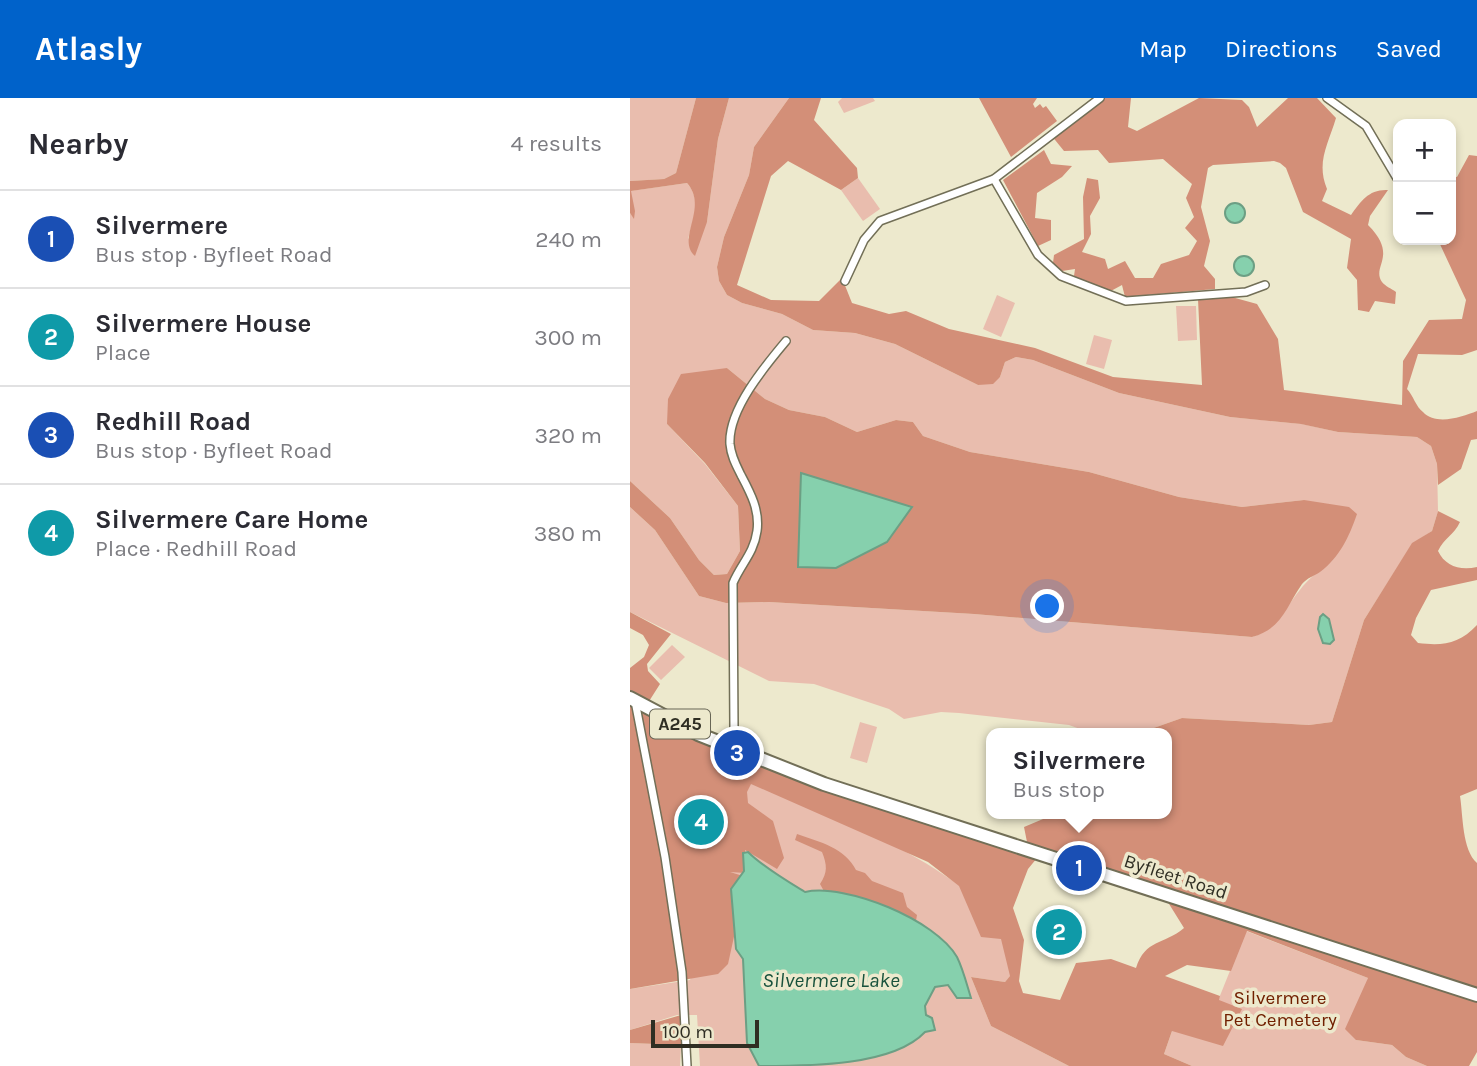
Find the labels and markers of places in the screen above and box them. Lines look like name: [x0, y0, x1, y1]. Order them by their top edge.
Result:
pin: 3: [714, 727, 760, 779]
pin: 4: [678, 796, 724, 848]
pin: 1: [1056, 842, 1102, 894]
pin: 2: [1036, 906, 1082, 958]

